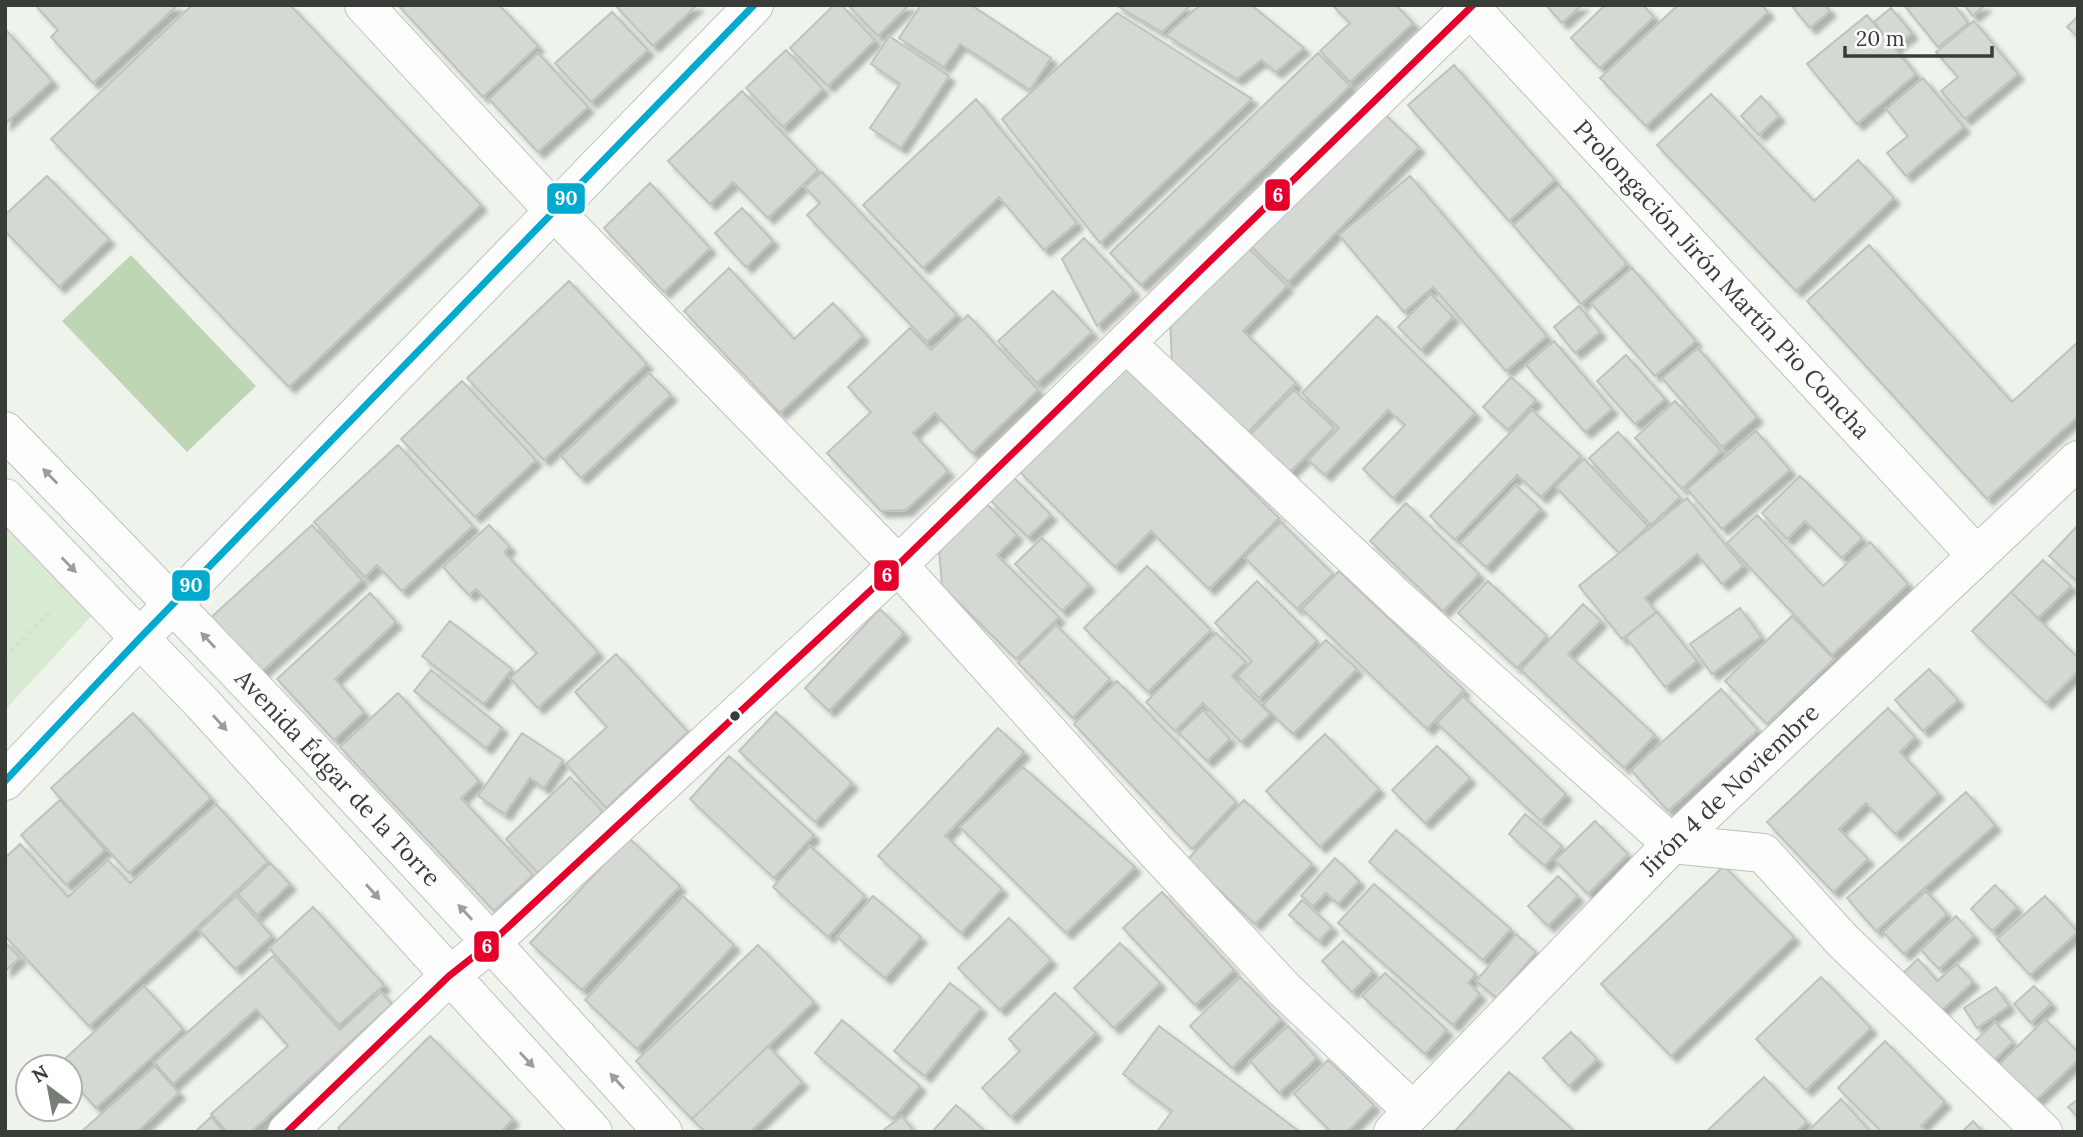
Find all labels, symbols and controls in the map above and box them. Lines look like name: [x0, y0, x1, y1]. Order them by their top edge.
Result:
scale bar: [1845, 14, 1992, 58]
text: 20 m: [1856, 25, 1905, 52]
street label: Prolongación Jirón Martín Pio Concha: [1567, 113, 1877, 445]
line badge: 6: [1264, 178, 1291, 212]
line badge: 90: [546, 182, 586, 215]
text: 6: [1273, 183, 1284, 207]
text: 90: [554, 186, 578, 210]
one-way arrow: [42, 468, 58, 485]
one-way arrow: [61, 556, 77, 573]
line badge: 6: [873, 559, 900, 592]
text: 6: [882, 563, 893, 587]
line badge: 90: [171, 569, 211, 602]
text: 90: [179, 573, 203, 597]
one-way arrow: [200, 632, 216, 649]
street label: Avenida Édgar de la Torre: [228, 662, 448, 893]
street label: Jirón 4 de Noviembre: [1633, 697, 1826, 883]
unlabelled marker: [728, 709, 742, 723]
one-way arrow: [212, 714, 228, 731]
one-way arrow: [365, 883, 381, 901]
one-way arrow: [457, 904, 473, 921]
line badge: 6: [473, 930, 500, 963]
text: 6: [482, 934, 493, 958]
one-way arrow: [518, 1051, 534, 1068]
north arrow: [14, 1053, 84, 1123]
text: N: [27, 1059, 53, 1088]
one-way arrow: [610, 1073, 626, 1090]

